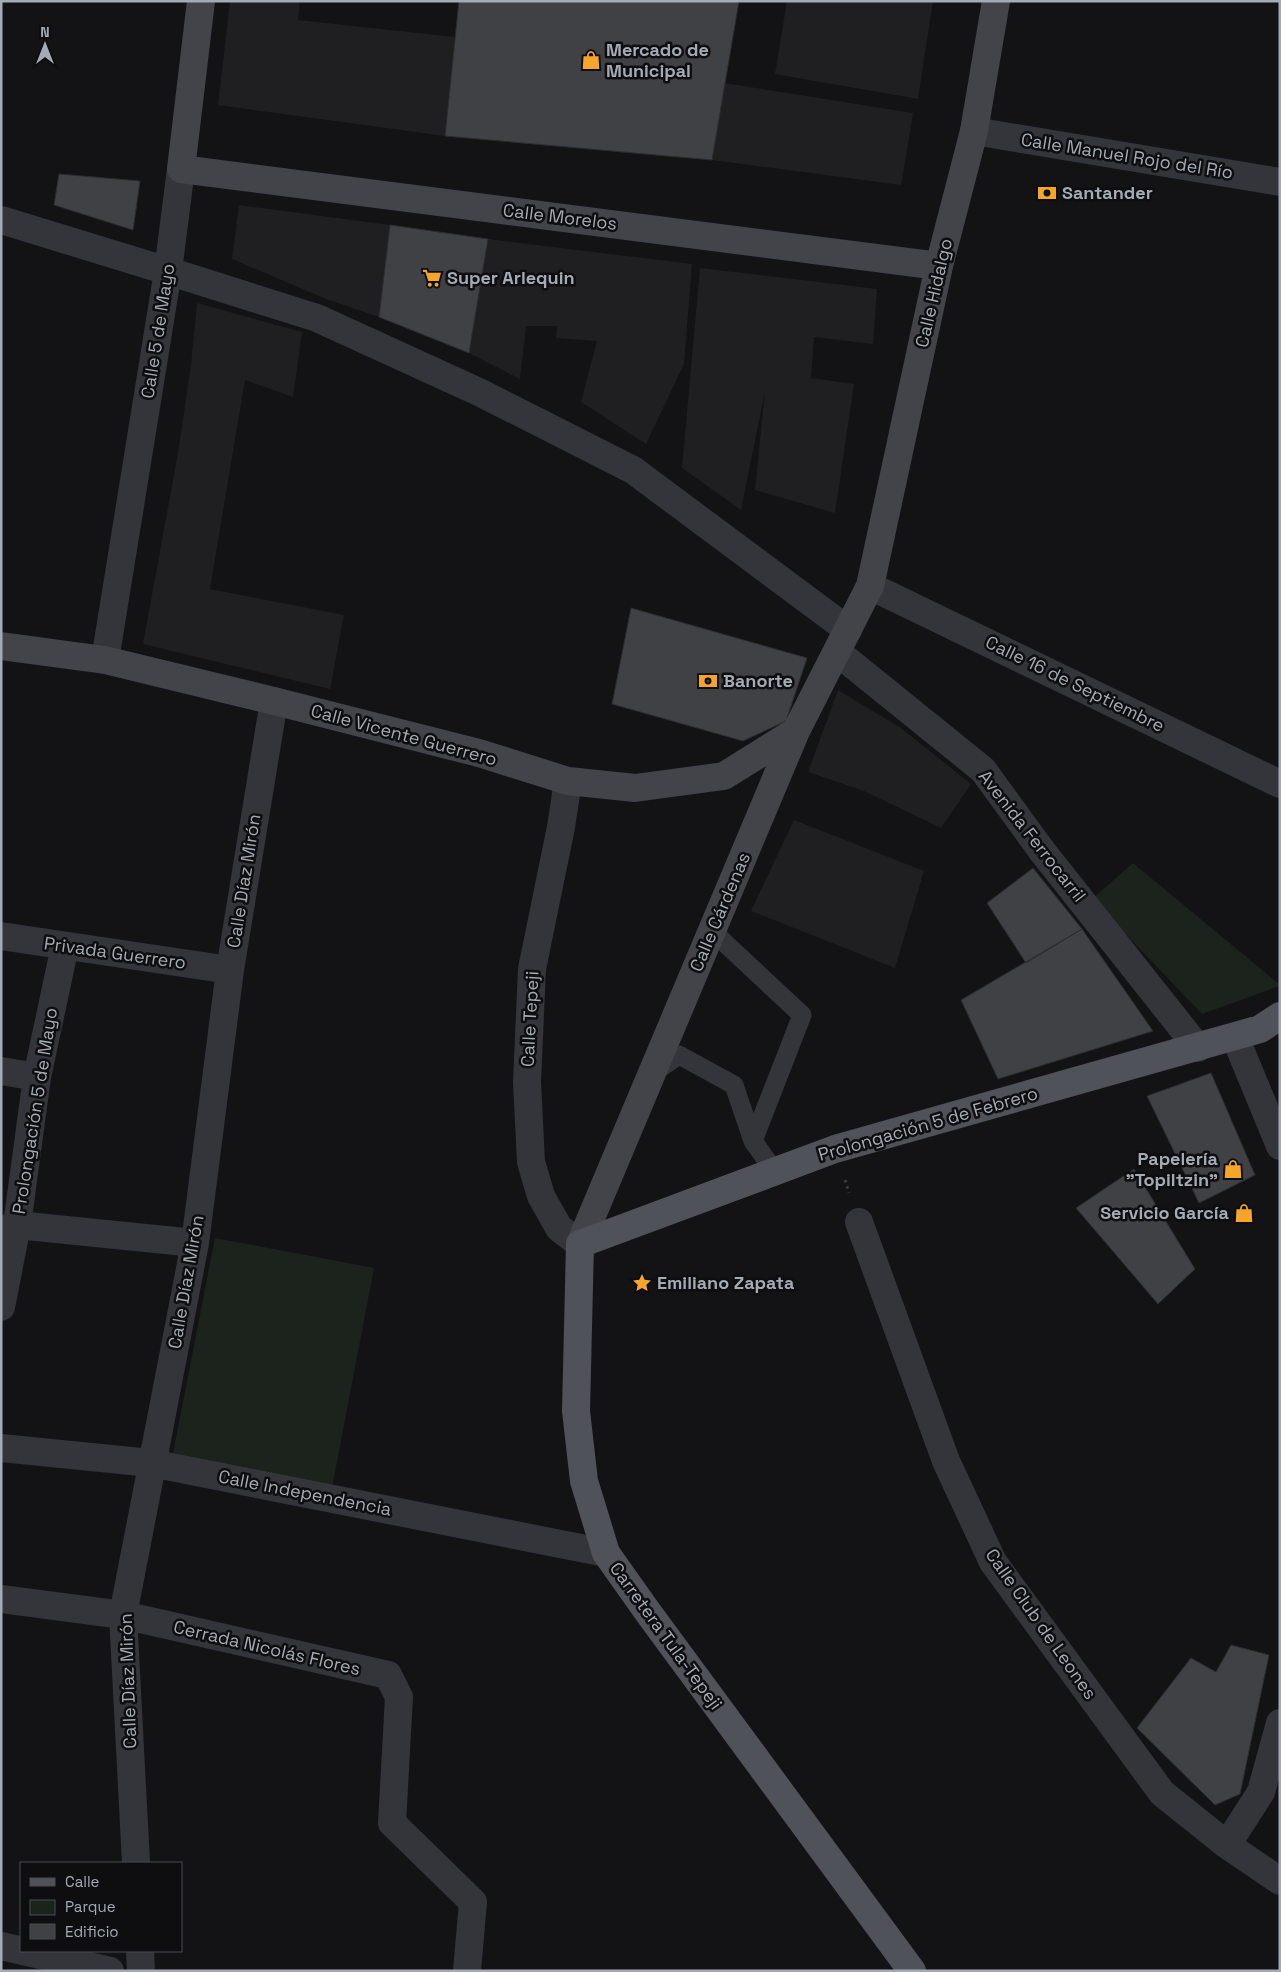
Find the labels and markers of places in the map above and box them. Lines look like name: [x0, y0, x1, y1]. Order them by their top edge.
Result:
place label: Mercado de Municipal: [606, 38, 709, 82]
shop icon: Mercado de Municipal: [580, 49, 602, 71]
place label: Santander: [1062, 181, 1153, 204]
bank icon: Santander: [1036, 182, 1058, 204]
place label: Super Arlequin: [447, 266, 575, 289]
supermarket icon: Super Arlequin: [421, 267, 443, 289]
place label: Banorte: [723, 669, 793, 692]
bank icon: Banorte: [697, 670, 719, 692]
place label: Papelería "Topiltzin": [1125, 1147, 1219, 1191]
shop icon: Papelería "Topiltzin": [1222, 1158, 1244, 1180]
place label: Servicio García: [1100, 1201, 1230, 1224]
shop icon: Servicio García: [1233, 1202, 1255, 1224]
place label: Emiliano Zapata: [657, 1271, 795, 1294]
place icon: Emiliano Zapata: [631, 1272, 653, 1294]

